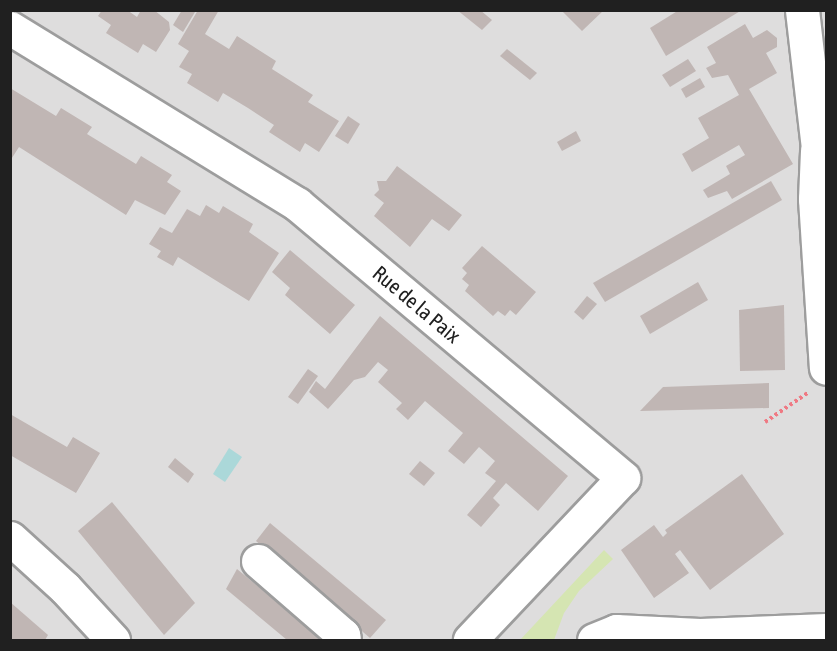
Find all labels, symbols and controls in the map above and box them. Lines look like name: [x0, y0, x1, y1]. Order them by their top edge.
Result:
street label: Rue de la Paix: [368, 260, 466, 348]

